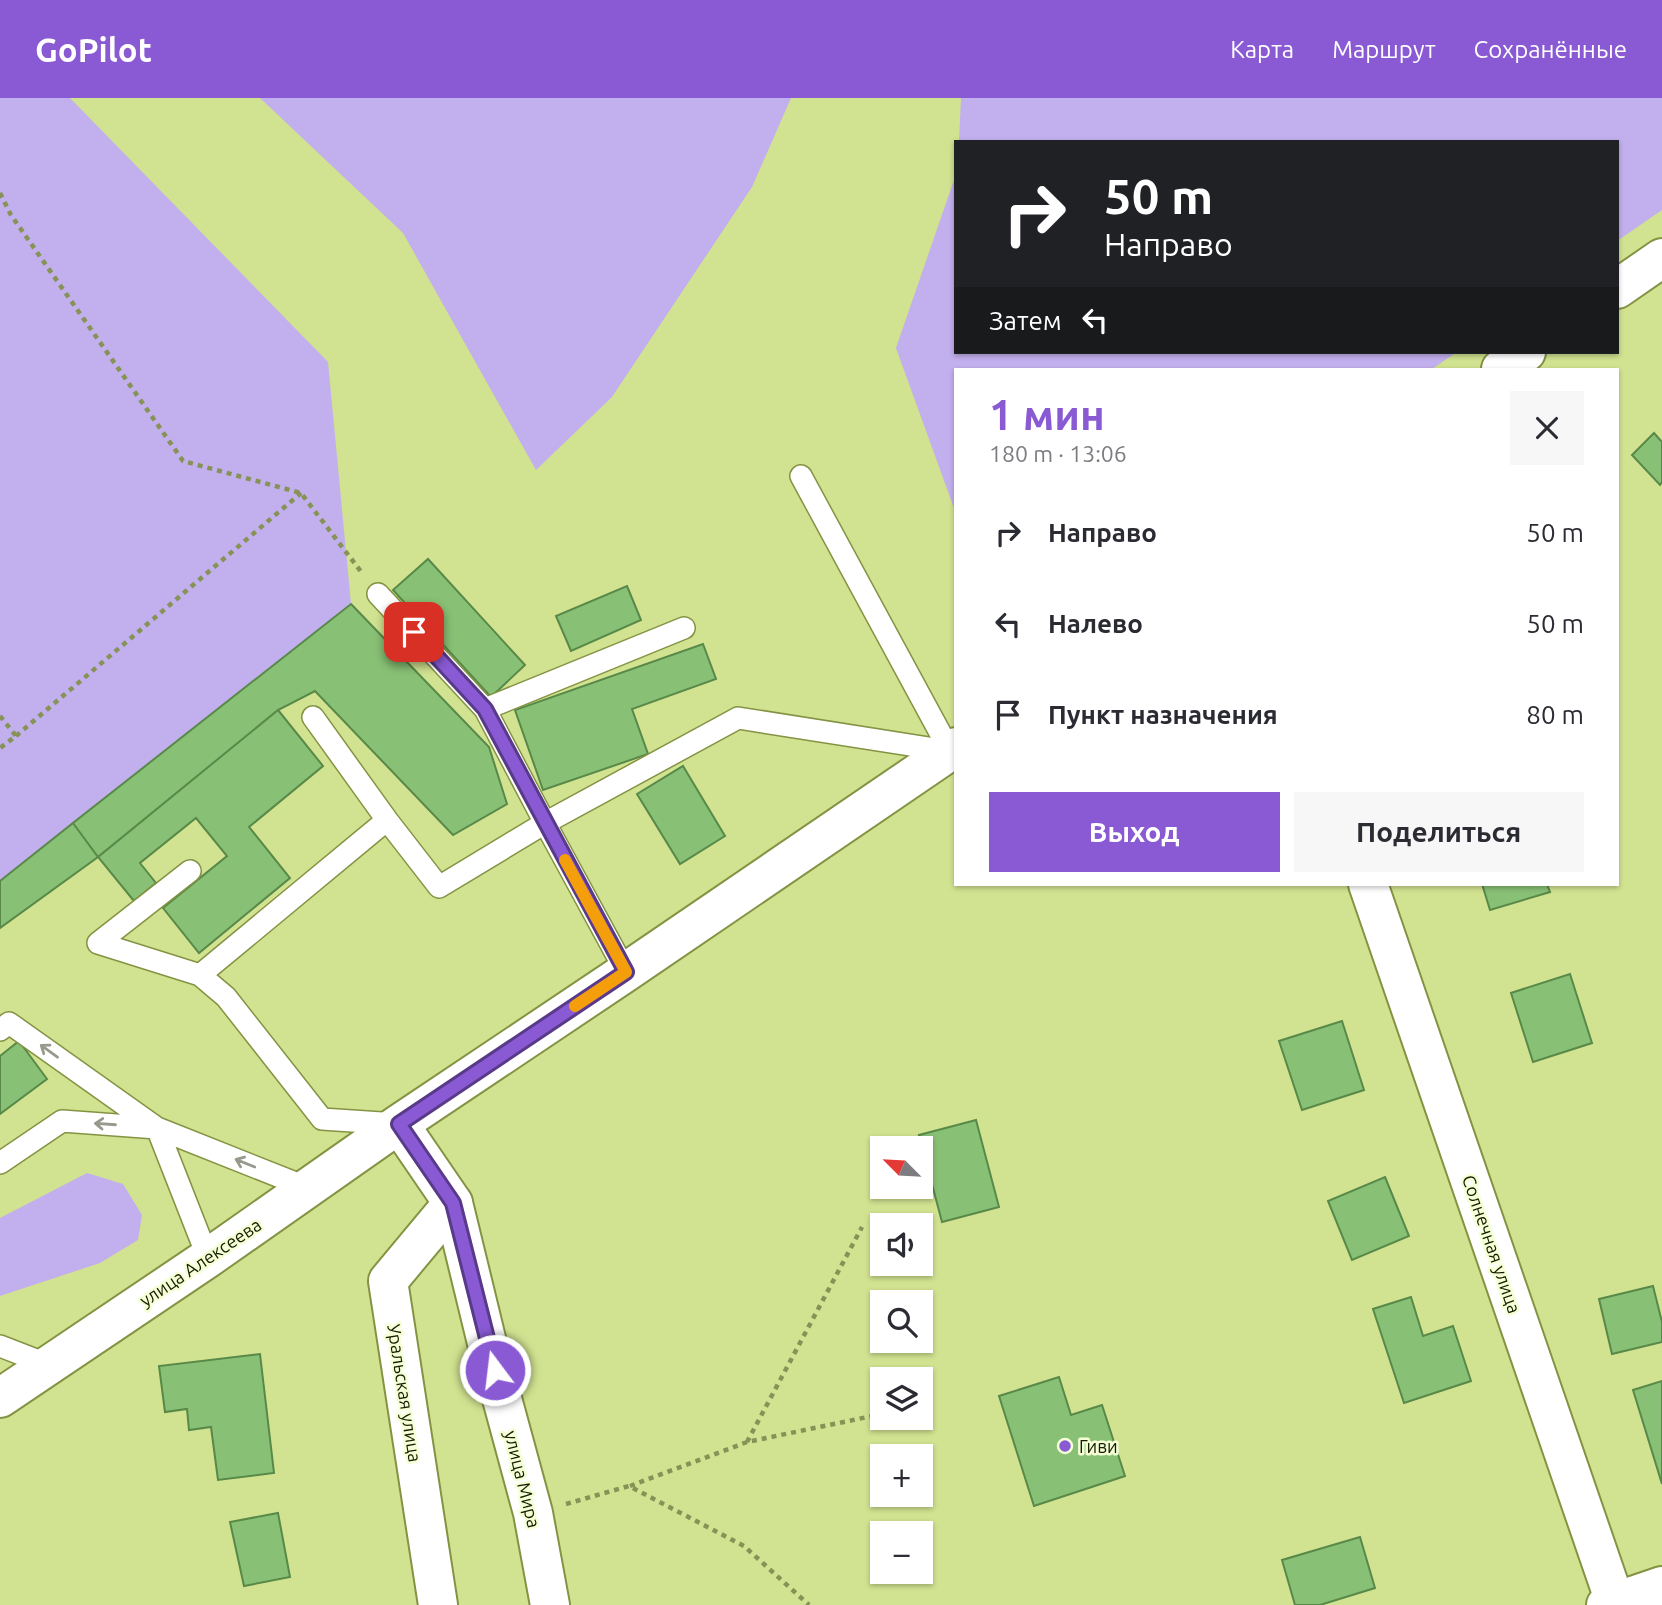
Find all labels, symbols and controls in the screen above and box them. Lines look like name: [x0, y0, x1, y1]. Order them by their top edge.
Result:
text: GoPilot: [35, 31, 152, 68]
text: Карта: [1230, 36, 1294, 63]
text: Маршрут: [1332, 36, 1436, 63]
text: Сохранённые: [1474, 36, 1627, 63]
icon: right: [989, 168, 1080, 259]
text: 50 m: [1104, 168, 1213, 223]
text: Направо: [1104, 226, 1233, 262]
icon: left: [1076, 301, 1114, 339]
text: Затем: [989, 306, 1062, 335]
text: 1 мин: [989, 391, 1105, 438]
button: close: [1510, 391, 1584, 465]
text: 180 m · 13:06: [989, 441, 1127, 466]
icon: right: [989, 514, 1027, 552]
text: Направо: [1048, 518, 1157, 547]
text: 50 m: [1526, 518, 1584, 547]
pin: [384, 602, 444, 662]
icon: left: [989, 605, 1027, 643]
text: Налево: [1048, 609, 1143, 638]
text: 50 m: [1526, 609, 1584, 638]
icon: arrive: [395, 613, 433, 651]
icon: arrive: [989, 696, 1027, 734]
text: Пункт назначения: [1048, 700, 1278, 729]
text: 80 m: [1526, 700, 1584, 729]
button: Выход: [989, 792, 1280, 872]
button: Поделиться: [1294, 792, 1584, 872]
one-way arrow: [40, 1044, 59, 1058]
one-way arrow: [94, 1117, 117, 1130]
north arrow: [870, 1136, 933, 1199]
map controls: [870, 1136, 933, 1584]
one-way arrow: [234, 1155, 256, 1168]
street label: Солнечная улица: [1459, 1172, 1525, 1316]
button: sound: [870, 1213, 933, 1276]
street label: улица Алексеева: [135, 1214, 265, 1310]
button: search: [870, 1290, 933, 1353]
street label: Уральская улица: [384, 1323, 426, 1463]
position arrow: [458, 1333, 532, 1407]
button: layers: [870, 1367, 933, 1430]
street label: улица Мира: [501, 1428, 545, 1530]
place label: Гиви: [1079, 1436, 1118, 1456]
marker: Гиви: [1057, 1438, 1073, 1454]
button: +: [870, 1444, 933, 1507]
button: −: [870, 1521, 933, 1584]

